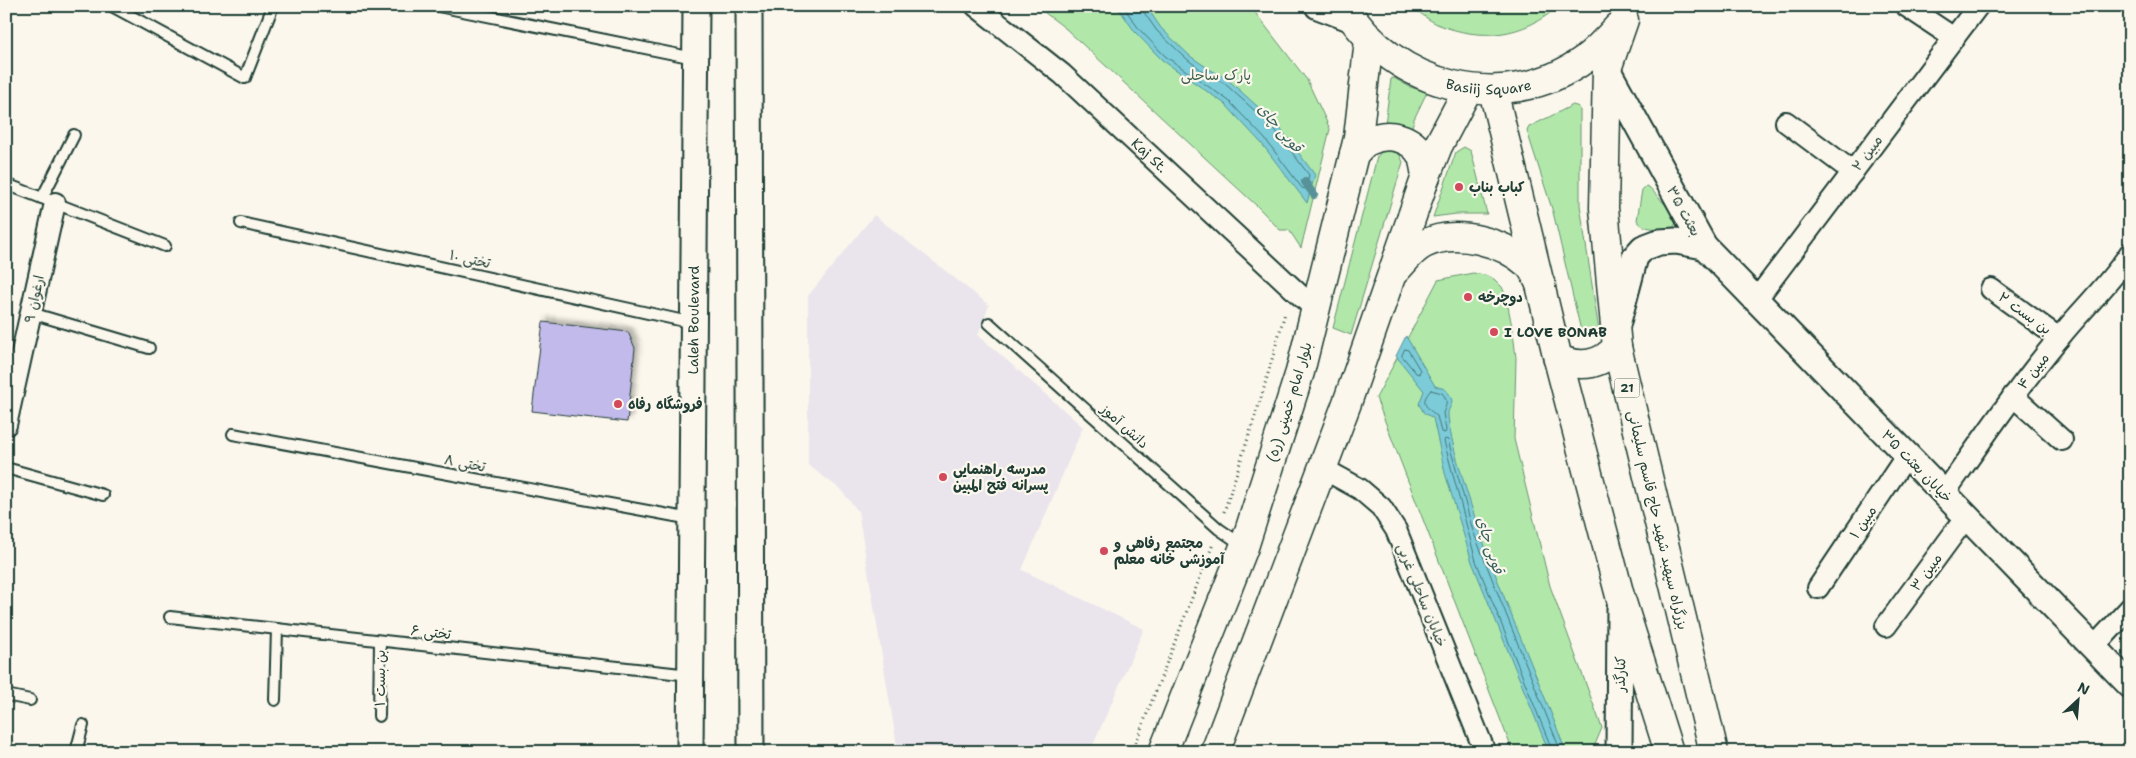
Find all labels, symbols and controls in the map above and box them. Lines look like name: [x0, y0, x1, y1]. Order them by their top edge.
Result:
park label: پارک ساحلی: [1181, 66, 1251, 85]
street label: Basiij Square: [1444, 75, 1533, 98]
water label: قوبی چای: [1253, 99, 1308, 158]
street label: مبین ۲: [1848, 131, 1886, 175]
street label: Kaj St.: [1128, 134, 1171, 176]
place label: کباب بناب: [1469, 178, 1525, 196]
marker: کباب بناب: [1453, 181, 1465, 193]
street label: بعثت ۳۵: [1663, 183, 1705, 239]
street label: تختی ۱۰: [448, 246, 493, 272]
street label: Laleh Boulevard: [684, 265, 703, 375]
street label: ارغوان ۹: [20, 273, 48, 325]
place label: دوچرخه: [1478, 288, 1523, 306]
street label: بن بست ۲: [1995, 288, 2055, 338]
marker: دوچرخه: [1462, 291, 1474, 303]
place label: I LOVE BONAB: [1504, 323, 1607, 341]
marker: I LOVE BONAB: [1488, 326, 1500, 338]
street label: بلوار امام خمینی (ره): [1262, 340, 1318, 465]
street label: مبین ۴: [2013, 349, 2053, 393]
road number: 21: [1614, 378, 1640, 398]
place label: فروشگاه رفاه: [628, 395, 703, 413]
marker: فروشگاه رفاه: [612, 398, 624, 410]
street label: دانش آموز: [1097, 399, 1153, 452]
street label: بزرگراه سپهبد شهید حاج قاسم سلیمانی: [1622, 409, 1692, 632]
street label: خیابان بعثت ۳۵: [1878, 426, 1956, 506]
street label: تختی ۸: [443, 450, 488, 476]
place label: مدرسه راهنمایی پسرانه فتح المبین: [953, 460, 1048, 494]
marker: مدرسه راهنمایی پسرانه فتح المبین: [937, 471, 949, 483]
street label: مبین ۱: [1845, 502, 1881, 542]
water label: قوبی چای: [1471, 514, 1509, 578]
place label: مجتمع رفاهی و آموزشی خانه معلم: [1113, 534, 1225, 570]
street label: خیابان ساحلی غربی: [1393, 541, 1451, 649]
marker: مجتمع رفاهی و آموزشی خانه معلم: [1098, 545, 1110, 557]
street label: مبین ۳: [1906, 550, 1946, 594]
street label: تختی ۶: [410, 621, 453, 643]
street label: بن بست ۱: [371, 650, 389, 706]
street label: کنارگذر: [1611, 656, 1629, 693]
north arrow: [2054, 676, 2104, 726]
text: N: [2075, 678, 2093, 699]

